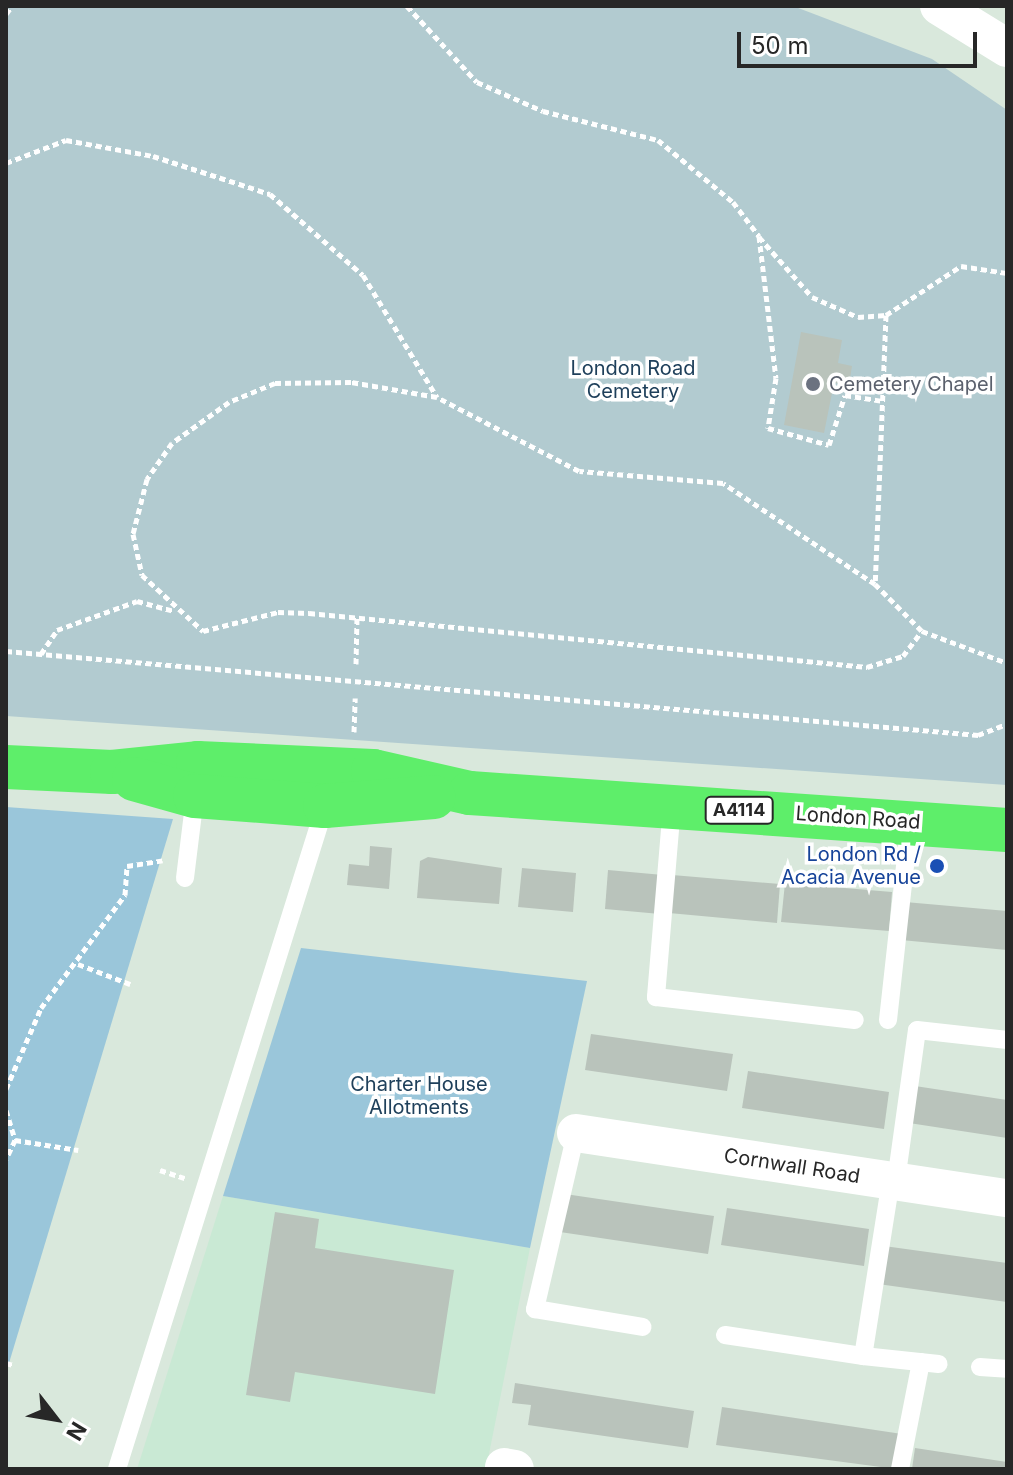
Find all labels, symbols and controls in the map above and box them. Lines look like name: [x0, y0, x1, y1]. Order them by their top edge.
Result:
scale bar: [741, 16, 981, 66]
text: 50 m: [751, 31, 809, 60]
park label: London Road Cemetery: [570, 357, 696, 404]
place label: Cemetery Chapel: [829, 372, 994, 396]
marker: Cemetery Chapel: [804, 375, 822, 393]
road number: A4114: [703, 796, 775, 824]
street label: London Road: [795, 802, 921, 834]
place label: London Rd / Acacia Avenue: [781, 842, 921, 889]
marker: London Rd / Acacia Avenue: [928, 857, 946, 875]
park label: Charter House Allotments: [350, 1072, 488, 1119]
street label: Cornwall Road: [722, 1143, 862, 1189]
north arrow: [16, 1379, 96, 1459]
text: N: [61, 1417, 92, 1445]

